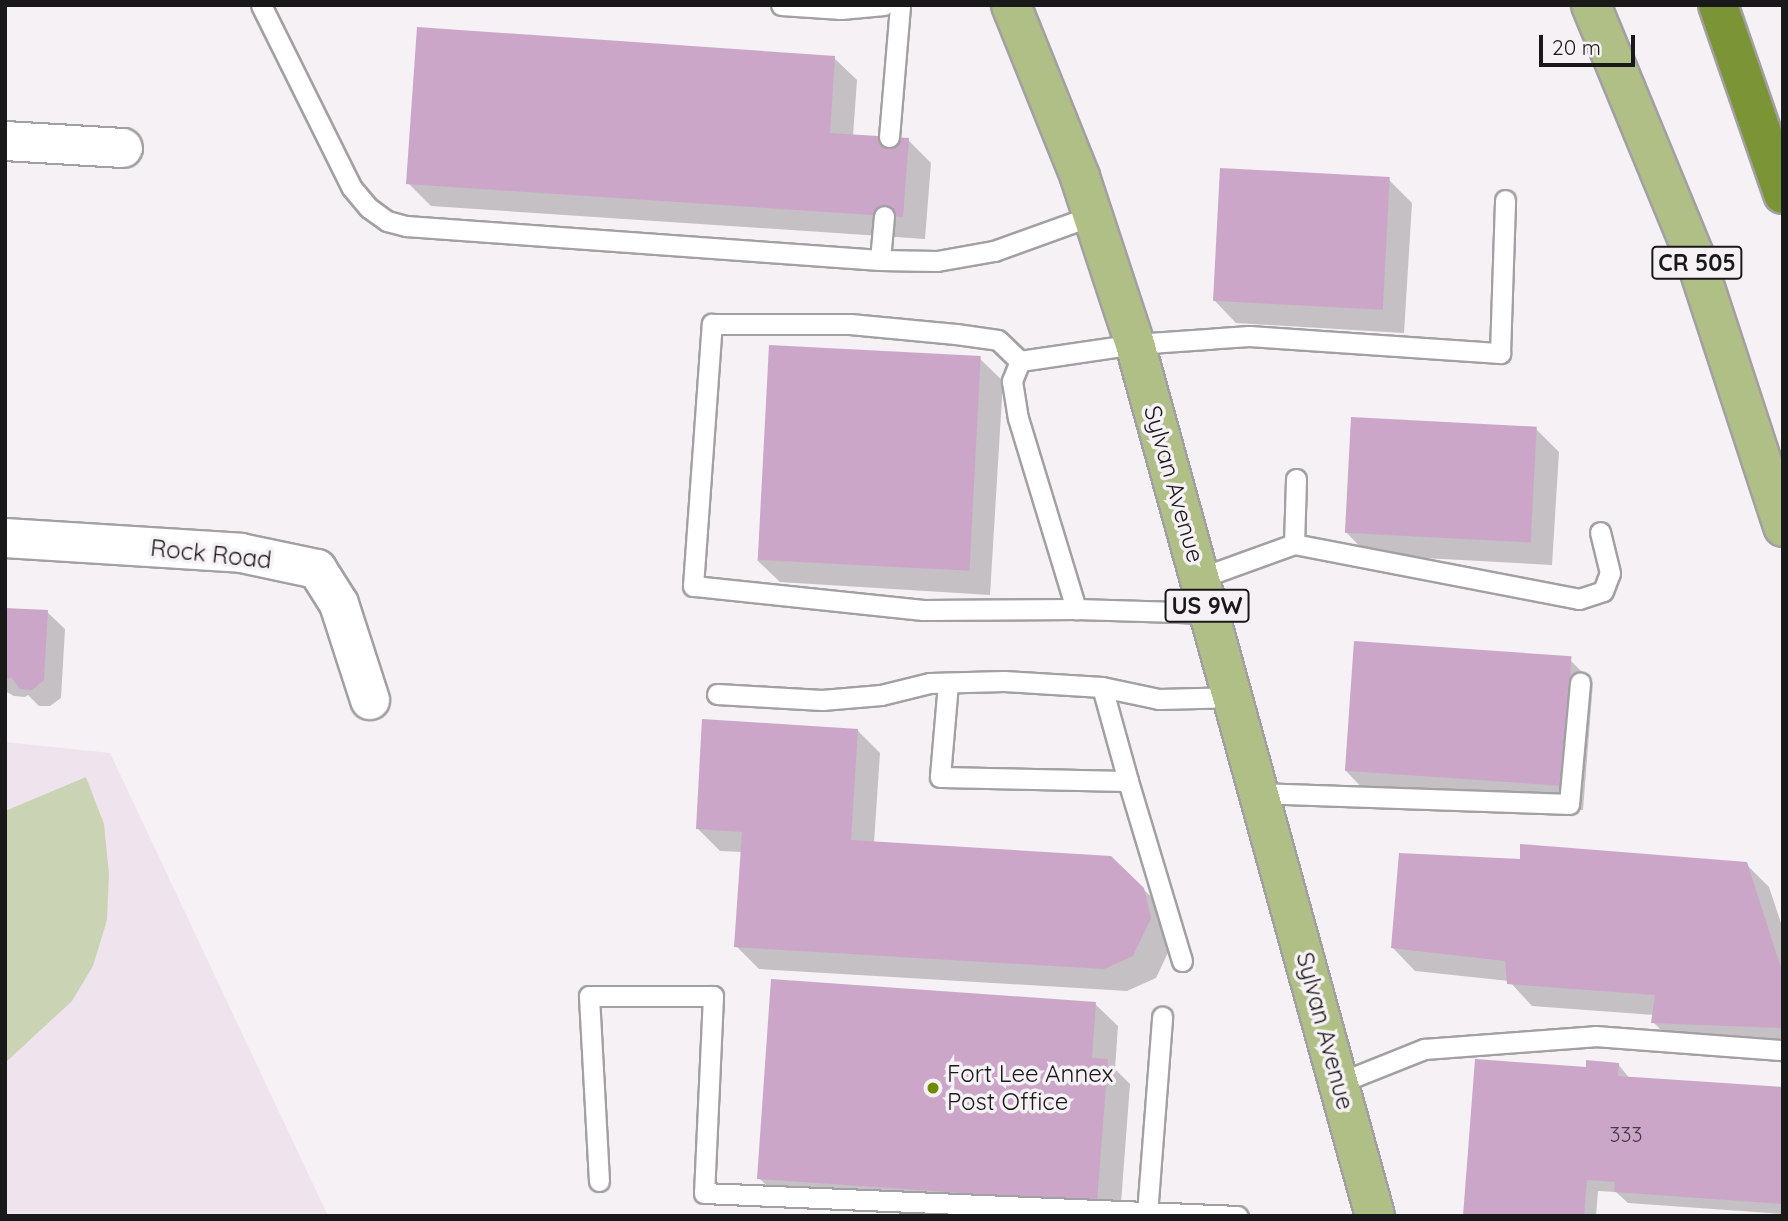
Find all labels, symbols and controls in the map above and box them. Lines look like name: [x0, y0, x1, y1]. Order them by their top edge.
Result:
scale bar: [1543, 21, 1639, 65]
text: 20 m: [1552, 34, 1601, 60]
road number: CR 505: [1650, 244, 1744, 282]
street label: Sylvan Avenue: [1138, 402, 1210, 566]
street label: Rock Road: [149, 533, 273, 575]
road number: US 9W: [1163, 586, 1251, 626]
street label: Sylvan Avenue: [1290, 949, 1360, 1113]
place label: Fort Lee Annex Post Office: [947, 1060, 1113, 1116]
marker: Fort Lee Annex Post Office: [925, 1080, 941, 1096]
house number: 333: [1609, 1121, 1643, 1147]

